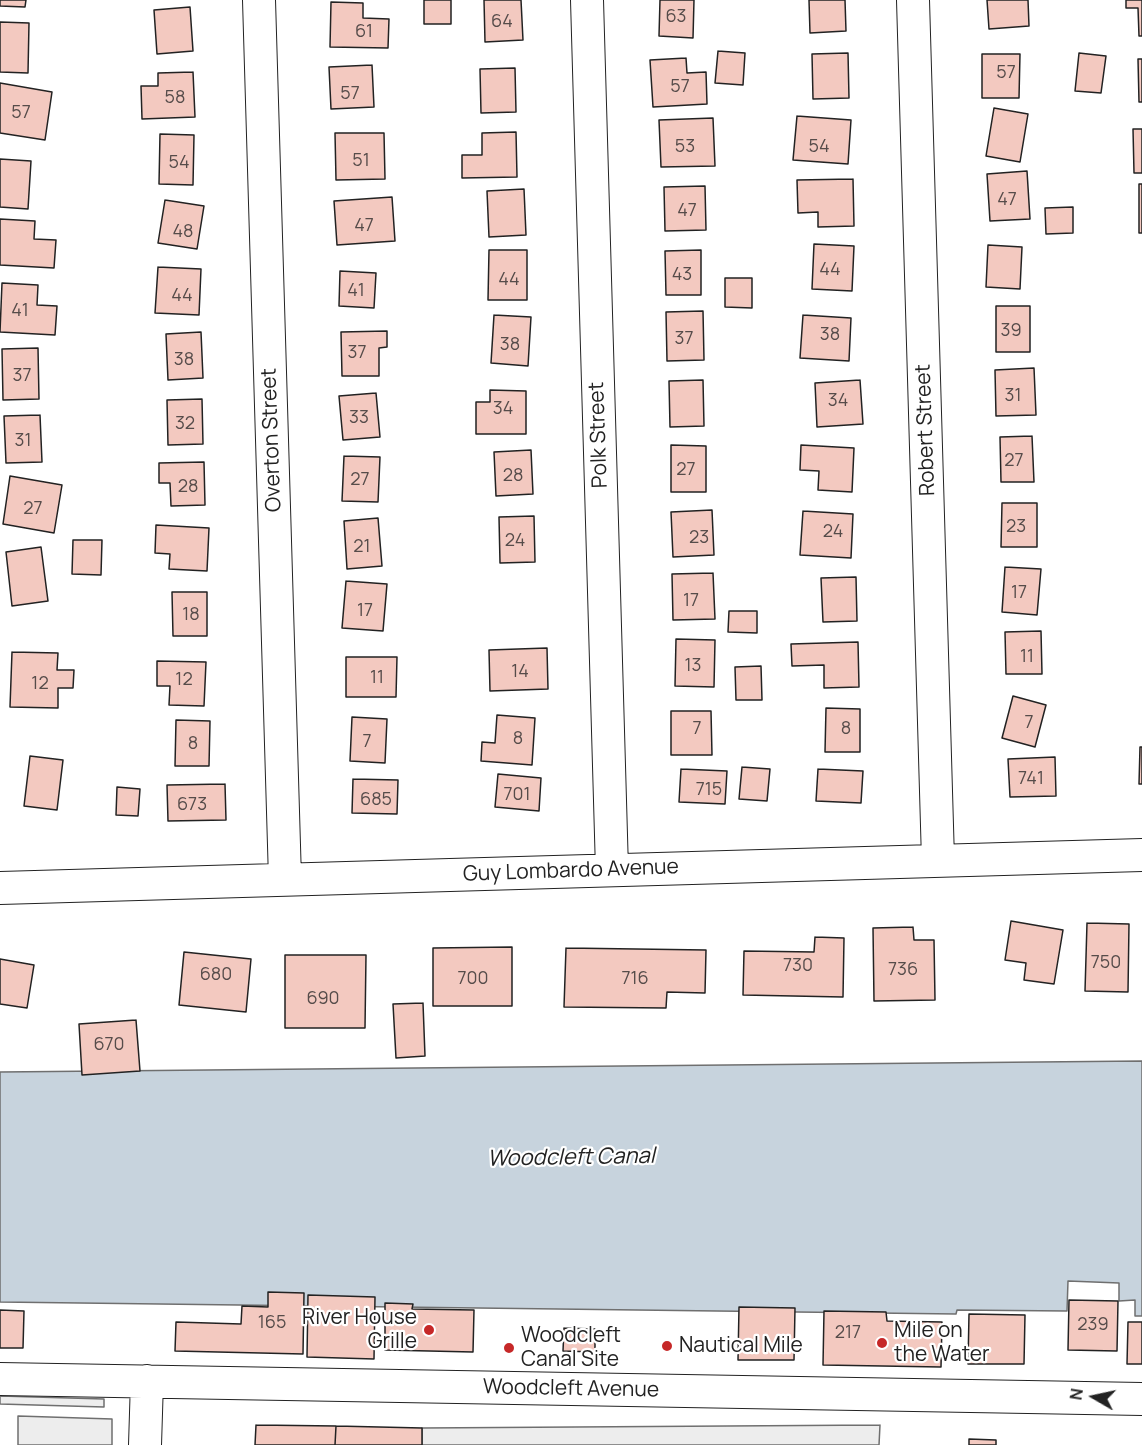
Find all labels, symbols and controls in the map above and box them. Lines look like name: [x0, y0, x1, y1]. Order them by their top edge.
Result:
house number: 63: [665, 6, 687, 28]
house number: 64: [491, 11, 513, 33]
house number: 61: [355, 21, 373, 43]
house number: 57: [996, 62, 1016, 84]
house number: 57: [670, 76, 690, 98]
house number: 57: [340, 83, 360, 105]
house number: 58: [165, 87, 185, 109]
house number: 57: [11, 102, 31, 124]
house number: 53: [675, 136, 695, 158]
house number: 54: [808, 136, 830, 158]
house number: 51: [352, 150, 370, 172]
house number: 54: [168, 152, 190, 174]
house number: 47: [997, 189, 1017, 211]
house number: 47: [677, 200, 697, 222]
house number: 47: [354, 215, 374, 237]
house number: 48: [172, 221, 194, 243]
house number: 44: [819, 259, 841, 281]
house number: 43: [672, 264, 692, 286]
house number: 44: [498, 269, 520, 291]
house number: 41: [347, 280, 365, 302]
house number: 44: [171, 285, 193, 307]
house number: 41: [11, 300, 29, 322]
house number: 39: [1000, 320, 1022, 342]
house number: 38: [820, 324, 840, 346]
house number: 37: [675, 328, 693, 350]
house number: 38: [500, 334, 520, 356]
house number: 37: [348, 342, 366, 364]
house number: 38: [174, 349, 194, 371]
street label: Robert Street: [911, 363, 941, 497]
house number: 37: [13, 365, 31, 387]
street label: Overton Street: [257, 368, 287, 512]
street label: Polk Street: [585, 381, 613, 489]
house number: 31: [1005, 385, 1021, 407]
house number: 34: [828, 390, 848, 412]
house number: 34: [493, 398, 513, 420]
house number: 33: [349, 407, 369, 429]
house number: 32: [175, 413, 195, 435]
house number: 31: [15, 430, 31, 452]
house number: 27: [1004, 450, 1024, 472]
house number: 27: [676, 459, 696, 481]
house number: 28: [503, 465, 523, 487]
house number: 27: [350, 469, 370, 491]
house number: 28: [178, 476, 198, 498]
house number: 27: [23, 498, 43, 520]
house number: 23: [1006, 516, 1026, 538]
house number: 24: [823, 521, 843, 543]
house number: 23: [689, 527, 709, 549]
house number: 24: [505, 530, 525, 552]
house number: 21: [353, 536, 371, 558]
house number: 17: [1011, 582, 1027, 604]
house number: 17: [683, 590, 699, 612]
house number: 17: [357, 600, 373, 622]
house number: 18: [182, 604, 200, 626]
house number: 11: [1020, 646, 1034, 668]
house number: 13: [685, 655, 701, 677]
house number: 14: [511, 661, 529, 683]
house number: 11: [370, 667, 384, 689]
house number: 12: [175, 669, 193, 691]
house number: 12: [31, 673, 49, 695]
house number: 7: [1024, 712, 1034, 734]
house number: 7: [692, 718, 702, 740]
house number: 8: [841, 718, 851, 740]
house number: 8: [513, 728, 523, 750]
house number: 7: [362, 731, 372, 753]
house number: 8: [188, 733, 198, 755]
house number: 741: [1018, 768, 1044, 790]
house number: 715: [696, 779, 722, 801]
house number: 701: [503, 784, 531, 806]
house number: 685: [360, 789, 392, 811]
house number: 673: [177, 794, 207, 816]
street label: Guy Lombardo Avenue: [463, 855, 679, 887]
house number: 750: [1091, 952, 1121, 974]
house number: 730: [783, 955, 813, 977]
house number: 736: [888, 959, 918, 981]
house number: 680: [200, 964, 232, 986]
house number: 700: [458, 968, 488, 990]
house number: 716: [621, 968, 649, 990]
house number: 690: [306, 988, 340, 1010]
house number: 670: [93, 1034, 125, 1056]
water label: Woodcleft Canal: [487, 1143, 655, 1173]
place label: River House Grille: [302, 1305, 417, 1355]
house number: 165: [258, 1312, 286, 1334]
house number: 239: [1077, 1314, 1109, 1336]
place label: Mile on the Water: [894, 1318, 990, 1368]
house number: 217: [835, 1322, 861, 1344]
marker: River House Grille: [422, 1323, 436, 1337]
place label: Woodcleft Canal Site: [521, 1323, 621, 1373]
place label: Nautical Mile: [679, 1333, 803, 1359]
marker: Mile on the Water: [875, 1336, 889, 1350]
marker: Nautical Mile: [660, 1339, 674, 1353]
marker: Woodcleft Canal Site: [502, 1341, 516, 1355]
north arrow: [1064, 1367, 1124, 1427]
street label: Woodcleft Avenue: [483, 1375, 659, 1403]
text: N: [1064, 1387, 1088, 1402]

